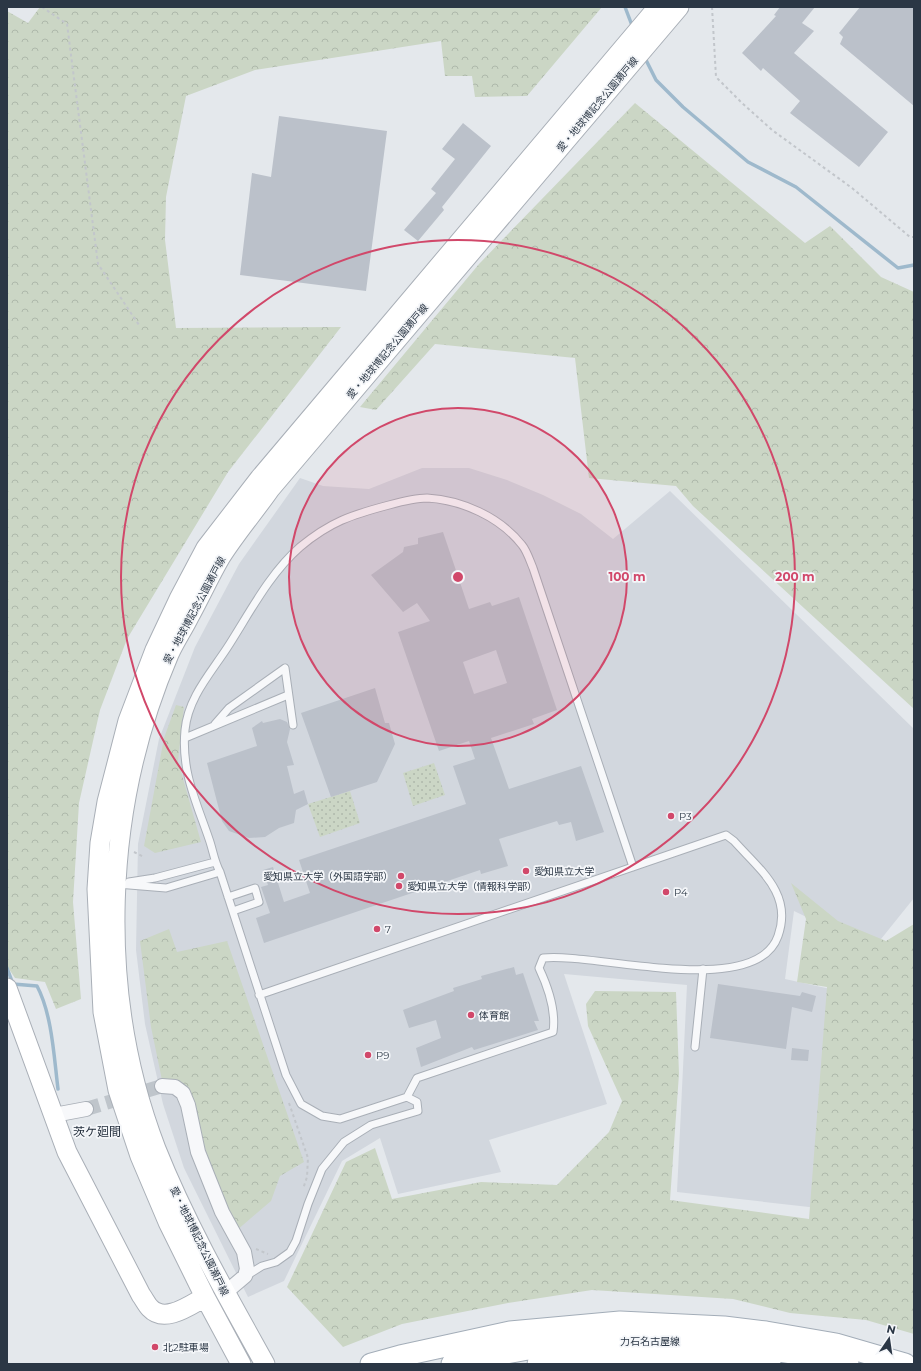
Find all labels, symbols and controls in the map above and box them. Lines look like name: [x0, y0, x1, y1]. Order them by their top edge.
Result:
street label: 愛・地球博記念公園瀬戸線: [554, 54, 641, 154]
street label: 愛・地球博記念公園瀬戸線: [344, 301, 431, 401]
street label: 愛・地球博記念公園瀬戸線: [161, 554, 228, 666]
text: 100 m: [609, 569, 645, 584]
text: 200 m: [775, 569, 815, 584]
centre of rings: [451, 570, 465, 584]
place label: P3: [679, 810, 692, 823]
marker: P3: [666, 811, 676, 821]
place label: 愛知県立大学: [534, 865, 594, 878]
marker: 愛知県立大学: [521, 866, 531, 876]
place label: 愛知県立大学（外国語学部）: [263, 870, 393, 883]
marker: 愛知県立大学（外国語学部）: [396, 871, 406, 881]
place label: 愛知県立大学（情報科学部）: [407, 880, 537, 893]
marker: 愛知県立大学（情報科学部）: [394, 881, 404, 891]
place label: P4: [674, 886, 688, 899]
marker: P4: [661, 887, 671, 897]
place label: 7: [385, 923, 391, 936]
marker: 7: [372, 924, 382, 934]
place label: 体育館: [479, 1009, 509, 1022]
marker: 体育館: [466, 1010, 476, 1020]
place label: P9: [376, 1049, 389, 1062]
marker: P9: [363, 1050, 373, 1060]
district label: 茨ケ廻間: [73, 1124, 121, 1139]
street label: 愛・地球博記念公園瀬戸線: [167, 1184, 232, 1298]
north arrow: [869, 1319, 909, 1359]
text: N: [885, 1321, 897, 1337]
street label: 力石名古屋線: [620, 1335, 680, 1348]
place label: 北2駐車場: [163, 1341, 209, 1354]
marker: 北2駐車場: [150, 1342, 160, 1352]

